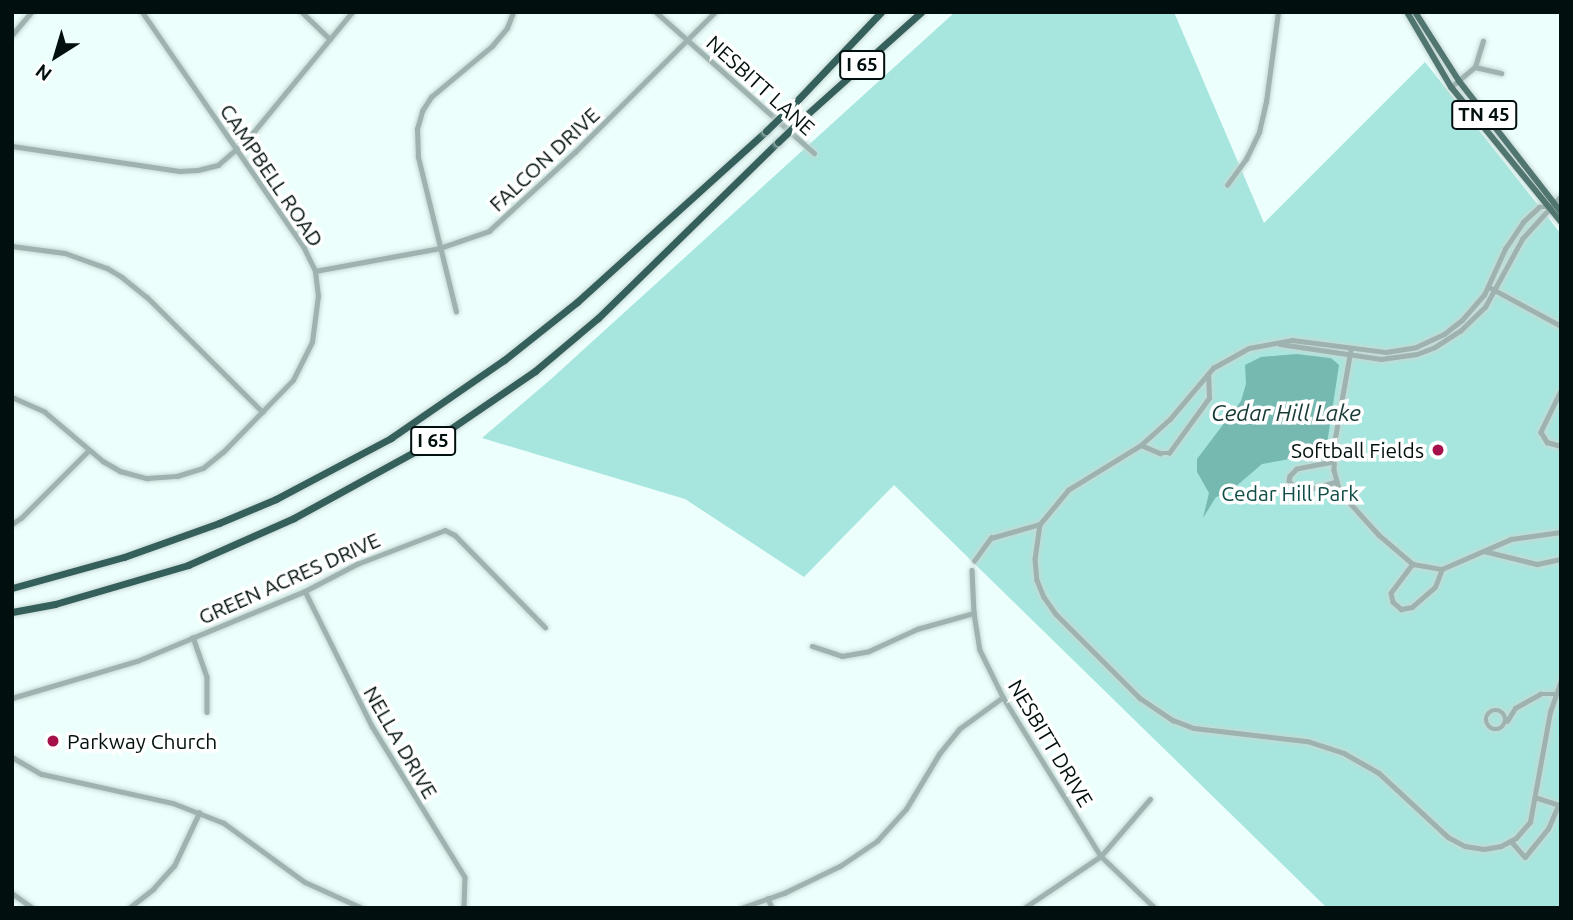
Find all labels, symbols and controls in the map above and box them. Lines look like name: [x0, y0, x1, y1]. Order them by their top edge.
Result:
north arrow: [21, 21, 91, 91]
street label: NESBITT LANE: [702, 30, 820, 140]
road number: I 65: [838, 50, 886, 80]
text: N: [31, 60, 56, 86]
street label: CAMPBELL ROAD: [215, 99, 329, 251]
road number: TN 45: [1451, 99, 1517, 130]
street label: FALCON DRIVE: [484, 102, 604, 216]
water label: Cedar Hill Lake: [1211, 399, 1361, 427]
road number: I 65: [408, 426, 458, 456]
place label: Softball Fields: [1291, 437, 1424, 463]
marker: Softball Fields: [1430, 442, 1446, 458]
park label: Cedar Hill Park: [1221, 480, 1359, 506]
street label: GREEN ACRES DRIVE: [194, 527, 384, 629]
street label: NESBITT DRIVE: [1003, 675, 1099, 811]
street label: NELLA DRIVE: [359, 681, 443, 803]
place label: Parkway Church: [67, 728, 217, 754]
marker: Parkway Church: [45, 733, 61, 749]

